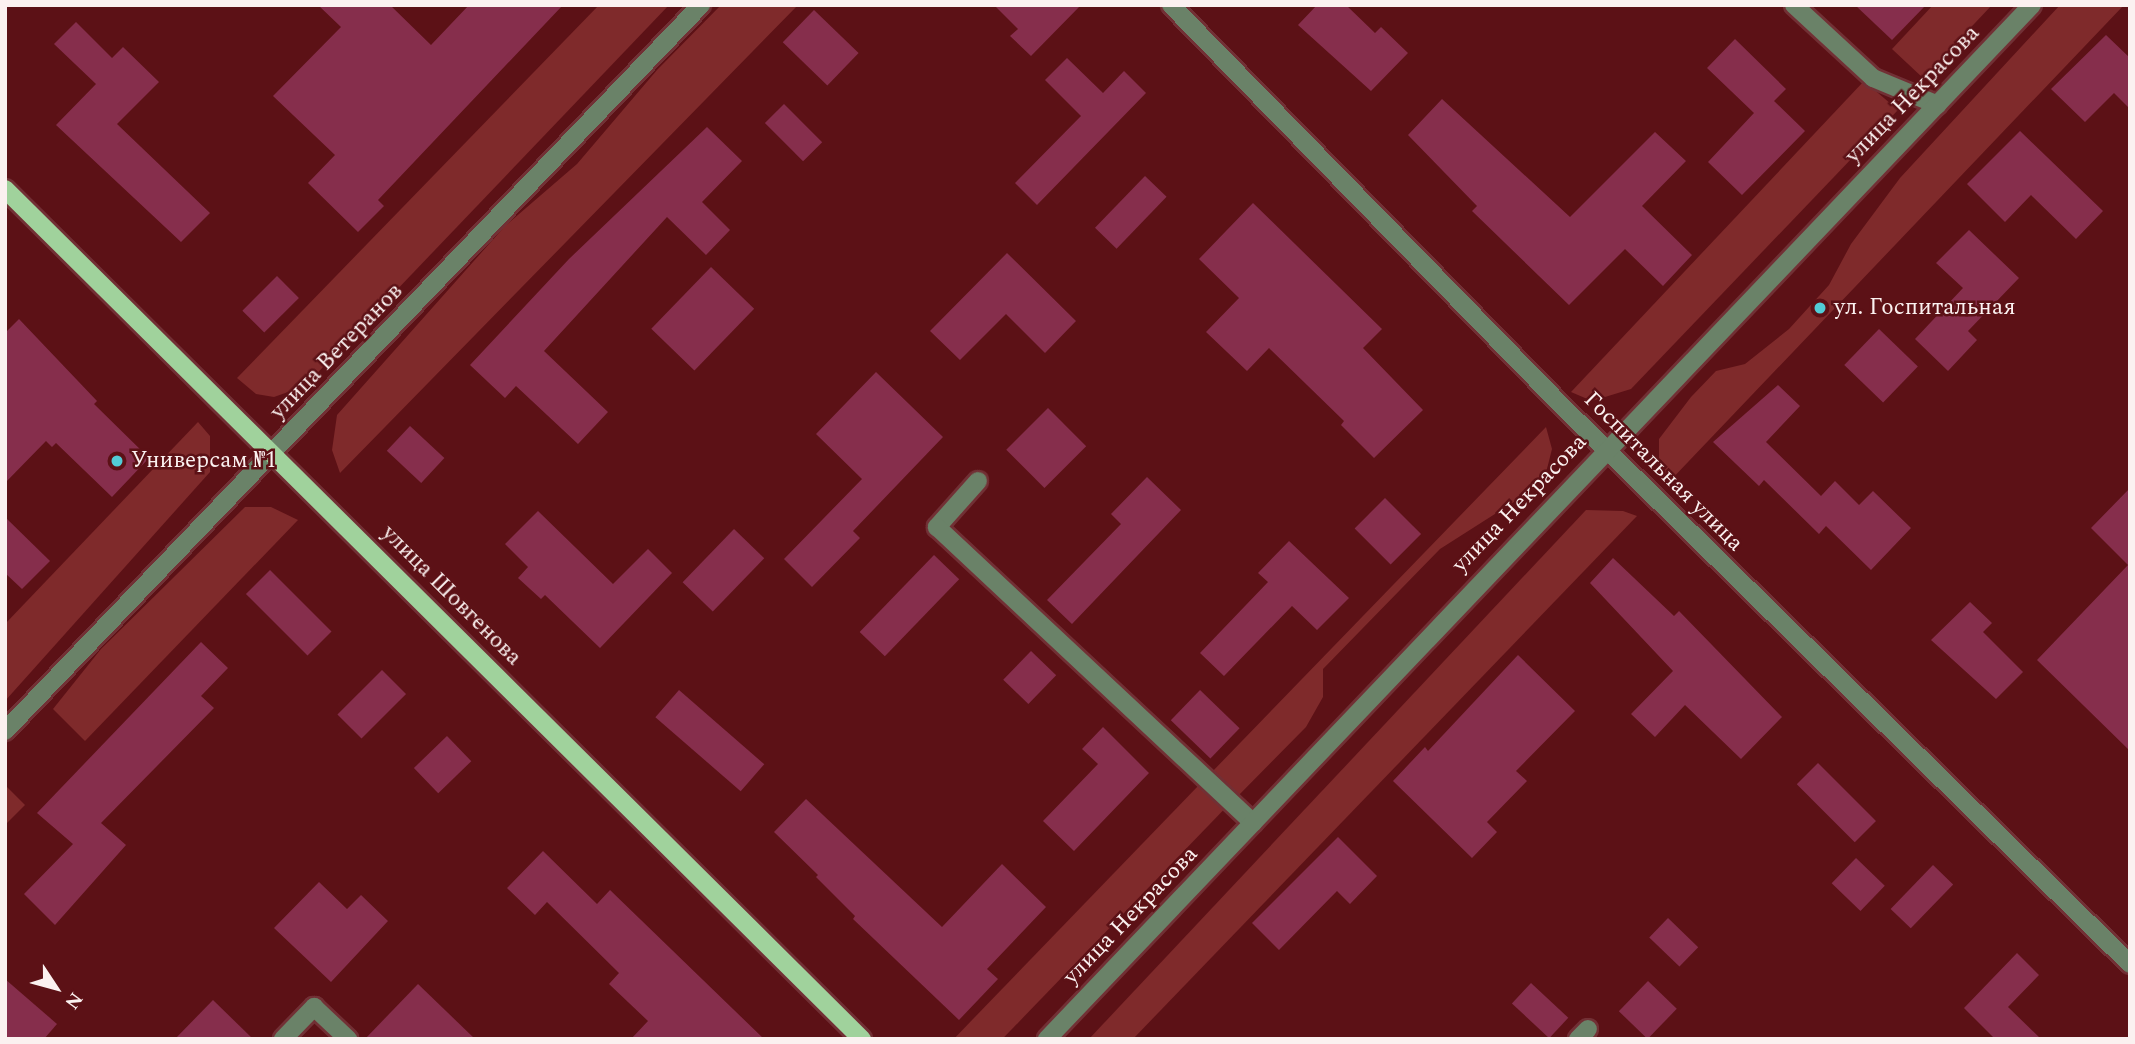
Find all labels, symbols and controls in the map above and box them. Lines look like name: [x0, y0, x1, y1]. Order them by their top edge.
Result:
street label: улица Некрасова: [1840, 20, 1986, 170]
street label: улица Ветеранов: [265, 278, 409, 426]
place label: ул. Госпитальная: [1834, 294, 2016, 322]
marker: ул. Госпитальная: [1812, 300, 1828, 316]
street label: Госпитальная улица: [1577, 386, 1749, 558]
street label: улица Некрасова: [1447, 429, 1593, 579]
place label: Универсам №1: [131, 447, 276, 475]
marker: Универсам №1: [109, 453, 125, 469]
street label: улица Шовгенова: [375, 520, 527, 672]
street label: улица Некрасова: [1058, 841, 1204, 991]
north arrow: [21, 953, 91, 1023]
text: N: [57, 986, 90, 1015]

